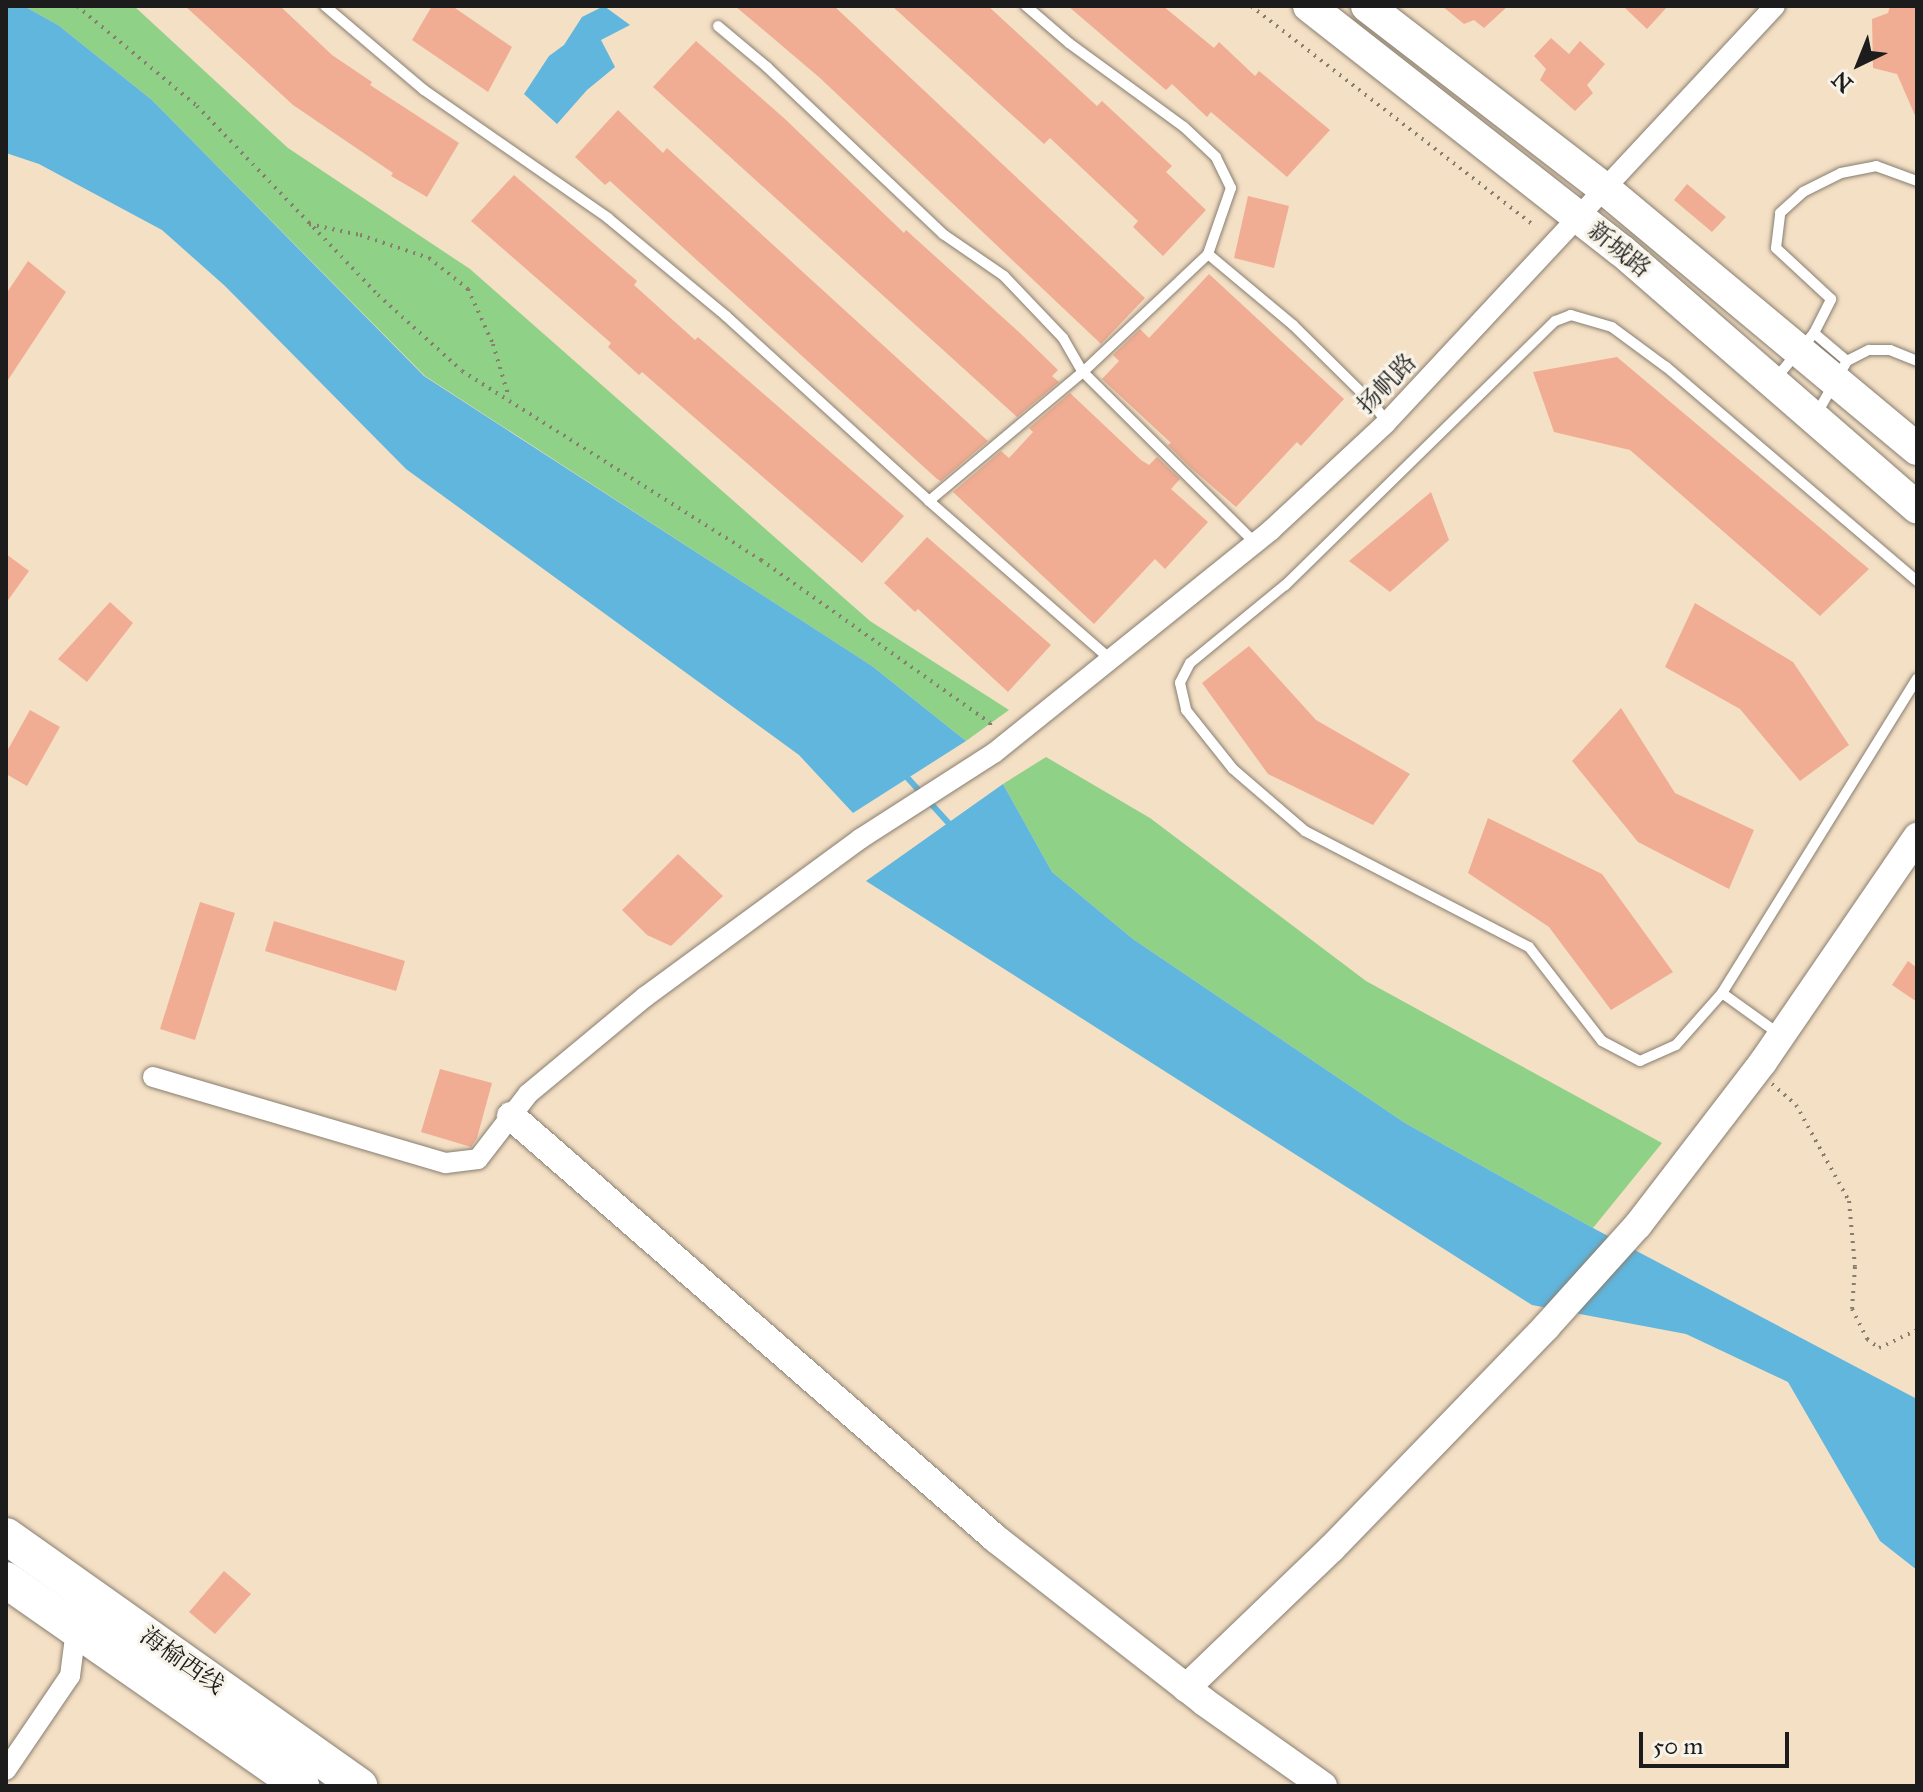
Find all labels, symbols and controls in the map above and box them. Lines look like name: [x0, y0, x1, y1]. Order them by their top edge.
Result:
north arrow: [1819, 24, 1899, 104]
text: N: [1826, 66, 1858, 98]
street label: 新城路: [1582, 216, 1656, 284]
street label: 扬帆路: [1352, 348, 1422, 420]
street label: 海榆西线: [134, 1622, 230, 1700]
scale bar: [1643, 1716, 1793, 1766]
text: 50 m: [1653, 1731, 1703, 1761]

